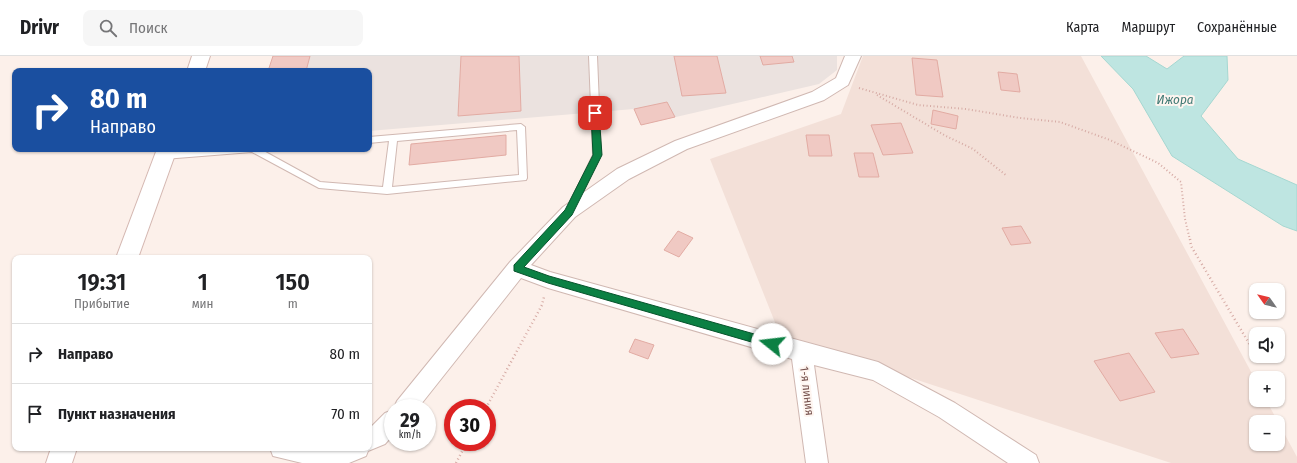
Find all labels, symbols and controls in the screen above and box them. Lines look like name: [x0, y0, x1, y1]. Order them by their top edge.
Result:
search box: [83, 10, 363, 46]
text: Drivr: [20, 16, 59, 39]
icon: search: [97, 17, 119, 39]
text: Поиск: [129, 19, 168, 37]
text: Карта: [1066, 19, 1099, 36]
text: Маршрут: [1121, 19, 1175, 36]
text: Сохранённые: [1197, 19, 1277, 36]
text: 80 m: [90, 82, 147, 115]
icon: right: [24, 84, 76, 136]
water label: Ижора: [1156, 92, 1194, 107]
pin: [578, 96, 612, 130]
icon: arrive: [584, 102, 606, 124]
text: Направо: [90, 116, 156, 138]
text: 19:31: [78, 268, 126, 296]
text: 1: [198, 268, 208, 296]
text: 150: [276, 268, 310, 296]
north arrow: [1249, 283, 1285, 319]
map controls: [1249, 283, 1285, 451]
text: Прибытие: [74, 296, 130, 311]
text: мин: [192, 296, 214, 311]
text: m: [288, 296, 298, 311]
position arrow: [751, 323, 793, 365]
button: sound: [1249, 327, 1285, 363]
icon: right: [24, 343, 46, 365]
text: Направо: [58, 345, 113, 363]
text: 80 m: [330, 345, 360, 363]
street label: 1-я линия: [797, 366, 817, 416]
button: +: [1249, 371, 1285, 407]
speed limit sign: 30: [444, 399, 496, 451]
icon: arrive: [24, 403, 46, 425]
text: Пункт назначения: [58, 405, 176, 423]
text: 70 m: [331, 405, 360, 423]
text: 29: [400, 408, 420, 432]
button: −: [1249, 415, 1285, 451]
text: km/h: [399, 429, 421, 441]

